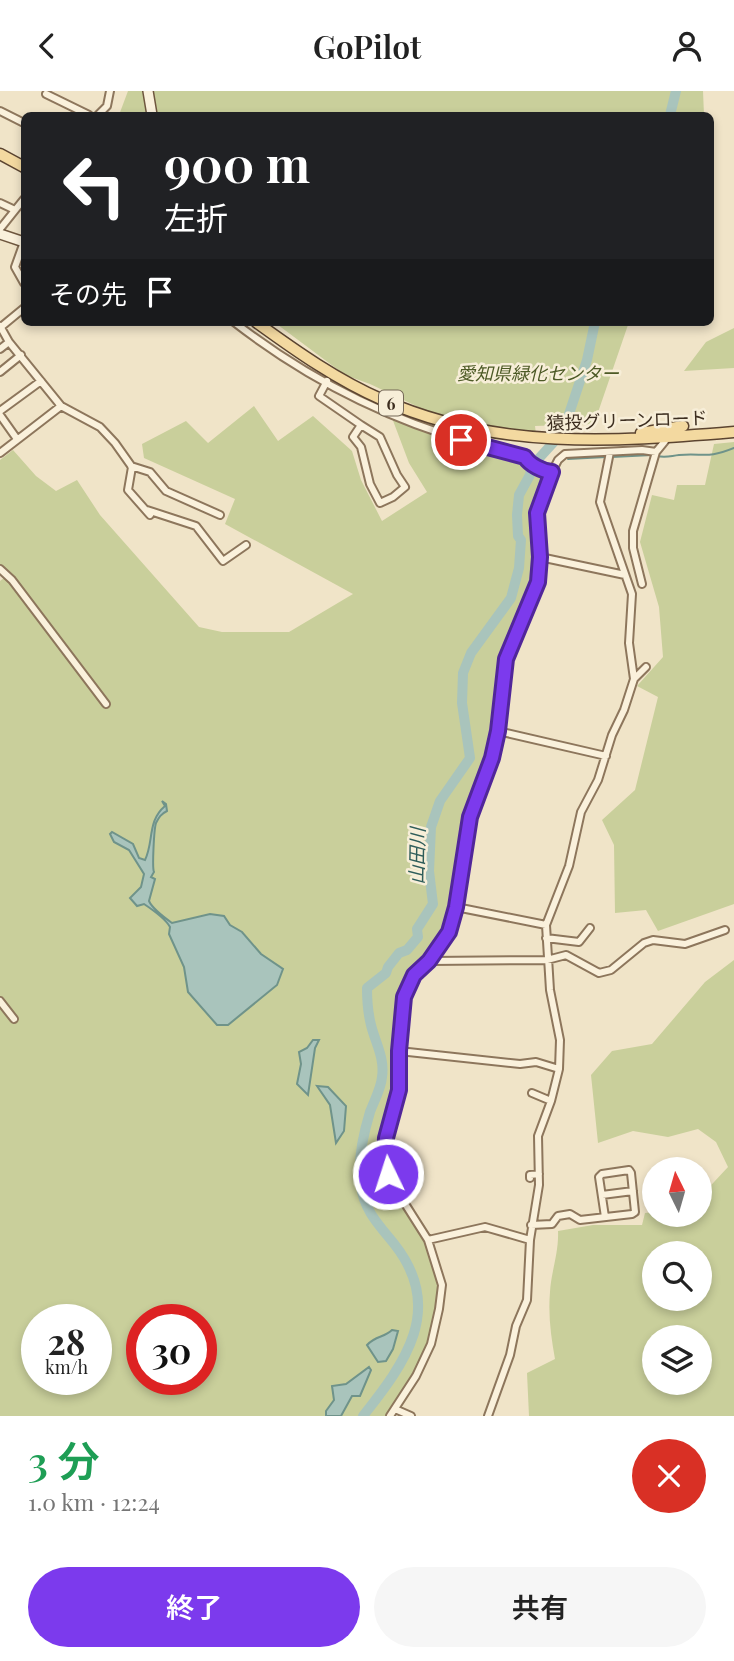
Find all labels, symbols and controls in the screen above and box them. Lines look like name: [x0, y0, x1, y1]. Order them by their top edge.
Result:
text: GoPilot: [313, 24, 421, 67]
icon: back: [28, 27, 66, 65]
icon: person: [668, 27, 706, 65]
text: 900 m: [164, 130, 310, 195]
icon: left: [49, 140, 140, 231]
text: 左折: [164, 195, 228, 238]
icon: arrive: [141, 273, 179, 311]
text: その先: [49, 276, 127, 311]
park label: 愛知県緑化センター: [457, 361, 620, 385]
road number: 6: [379, 391, 403, 415]
street label: 猿投グリーンロード: [546, 405, 708, 435]
pin: [431, 410, 491, 470]
icon: arrive: [442, 421, 480, 459]
water label: 山田川: [403, 825, 430, 885]
position arrow: [351, 1137, 425, 1211]
north arrow: [642, 1157, 712, 1227]
map controls: [642, 1157, 712, 1395]
button: search: [642, 1241, 712, 1311]
speed limit sign: 30: [126, 1304, 217, 1395]
text: 28: [48, 1317, 85, 1364]
button: layers: [642, 1325, 712, 1395]
text: km/h: [45, 1355, 88, 1379]
text: 3 分: [28, 1432, 100, 1488]
button: close: [632, 1439, 706, 1513]
text: 1.0 km · 12:24: [28, 1486, 160, 1517]
button: 終了: [28, 1567, 360, 1647]
button: 共有: [374, 1567, 706, 1647]

